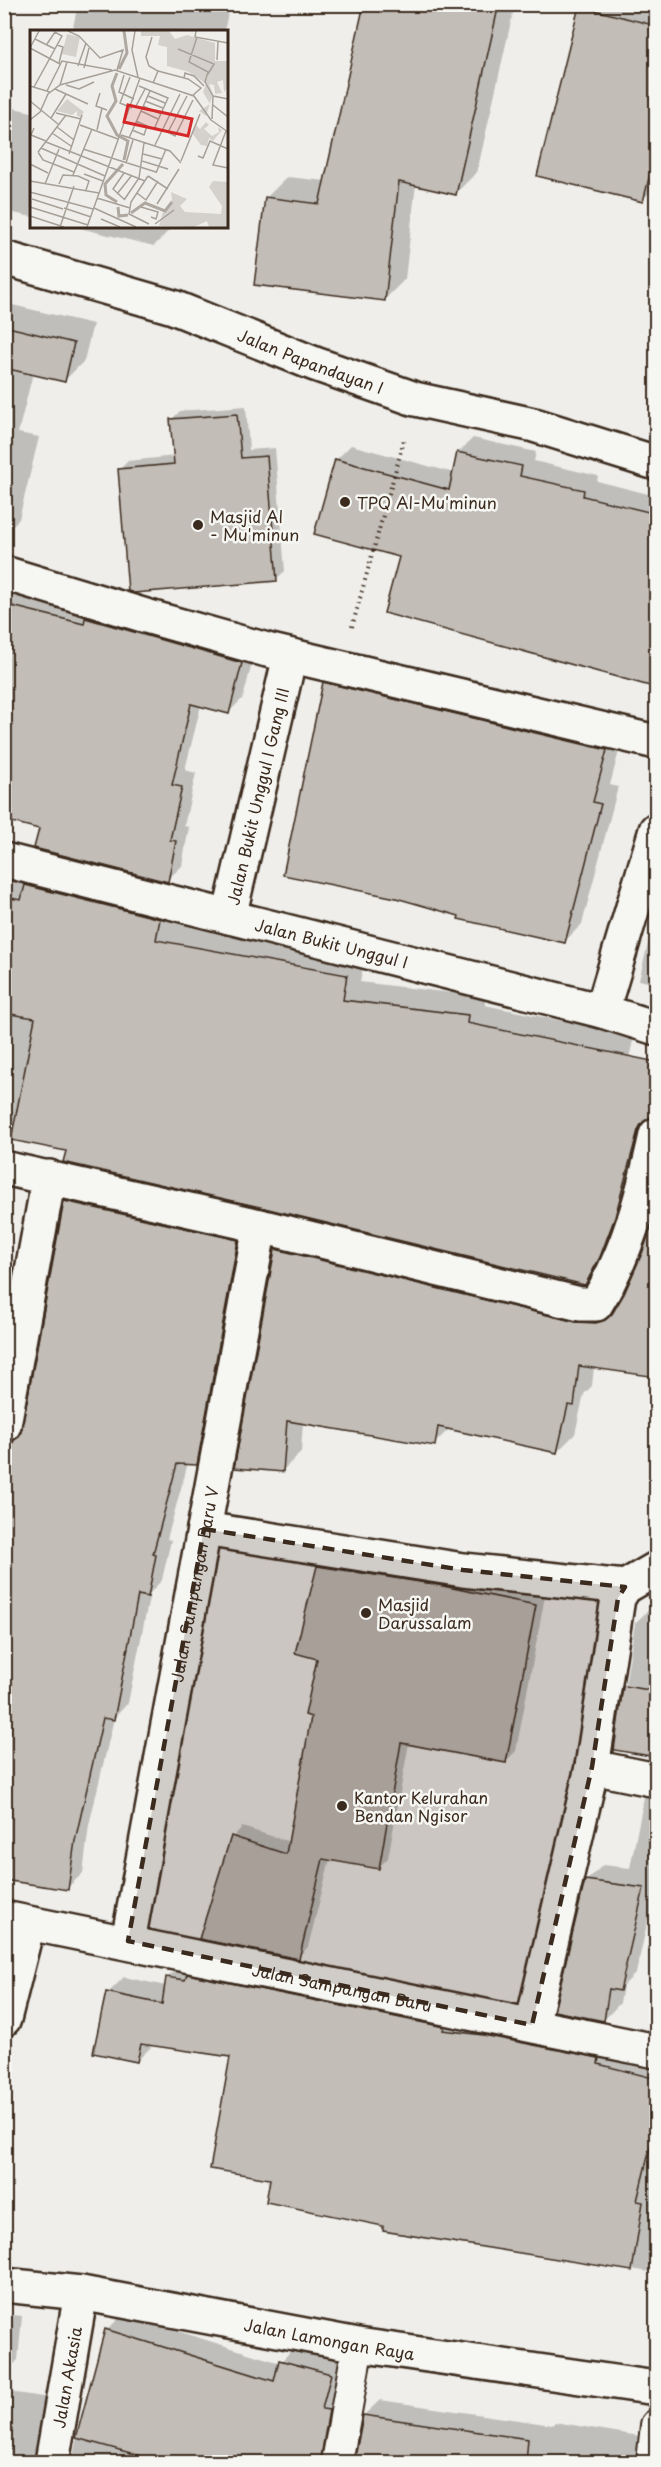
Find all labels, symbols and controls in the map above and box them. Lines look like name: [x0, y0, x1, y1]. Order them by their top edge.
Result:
inset map: [30, 30, 228, 228]
street label: Jalan Papandayan I: [234, 322, 387, 399]
place label: TPQ Al-Mu'minun: [357, 490, 497, 514]
marker: TPQ Al-Mu'minun: [338, 495, 352, 509]
place label: Masjid Al - Mu'minun: [210, 504, 299, 546]
marker: Masjid Al - Mu'minun: [191, 518, 205, 532]
street label: Jalan Bukit Unggul I Gang III: [220, 685, 294, 907]
street label: Jalan Bukit Unggul I: [252, 912, 411, 974]
street label: Jalan Sampangan Baru V: [164, 1484, 224, 1684]
place label: Masjid Darussalam: [378, 1592, 472, 1634]
marker: Masjid Darussalam: [359, 1606, 373, 1620]
place label: Kantor Kelurahan Bendan Ngisor: [354, 1785, 488, 1827]
marker: Kantor Kelurahan Bendan Ngisor: [335, 1799, 349, 1813]
street label: Jalan Sampangan Baru: [250, 1957, 434, 2017]
street label: Jalan Lamongan Raya: [242, 2312, 416, 2365]
street label: Jalan Akasia: [46, 2325, 87, 2430]

